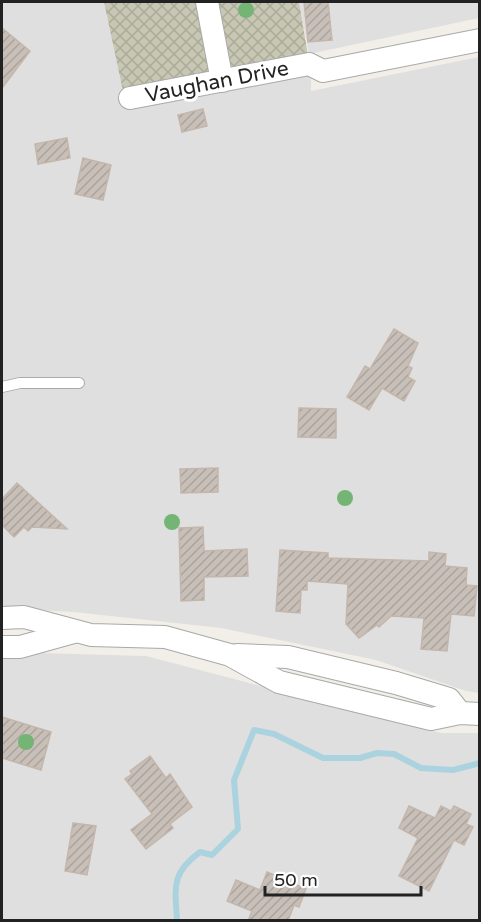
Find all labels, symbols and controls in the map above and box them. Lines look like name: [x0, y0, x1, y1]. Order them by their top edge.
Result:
street label: Vaughan Drive: [143, 56, 291, 108]
scale bar: [265, 859, 421, 897]
text: 50 m: [274, 869, 318, 891]

